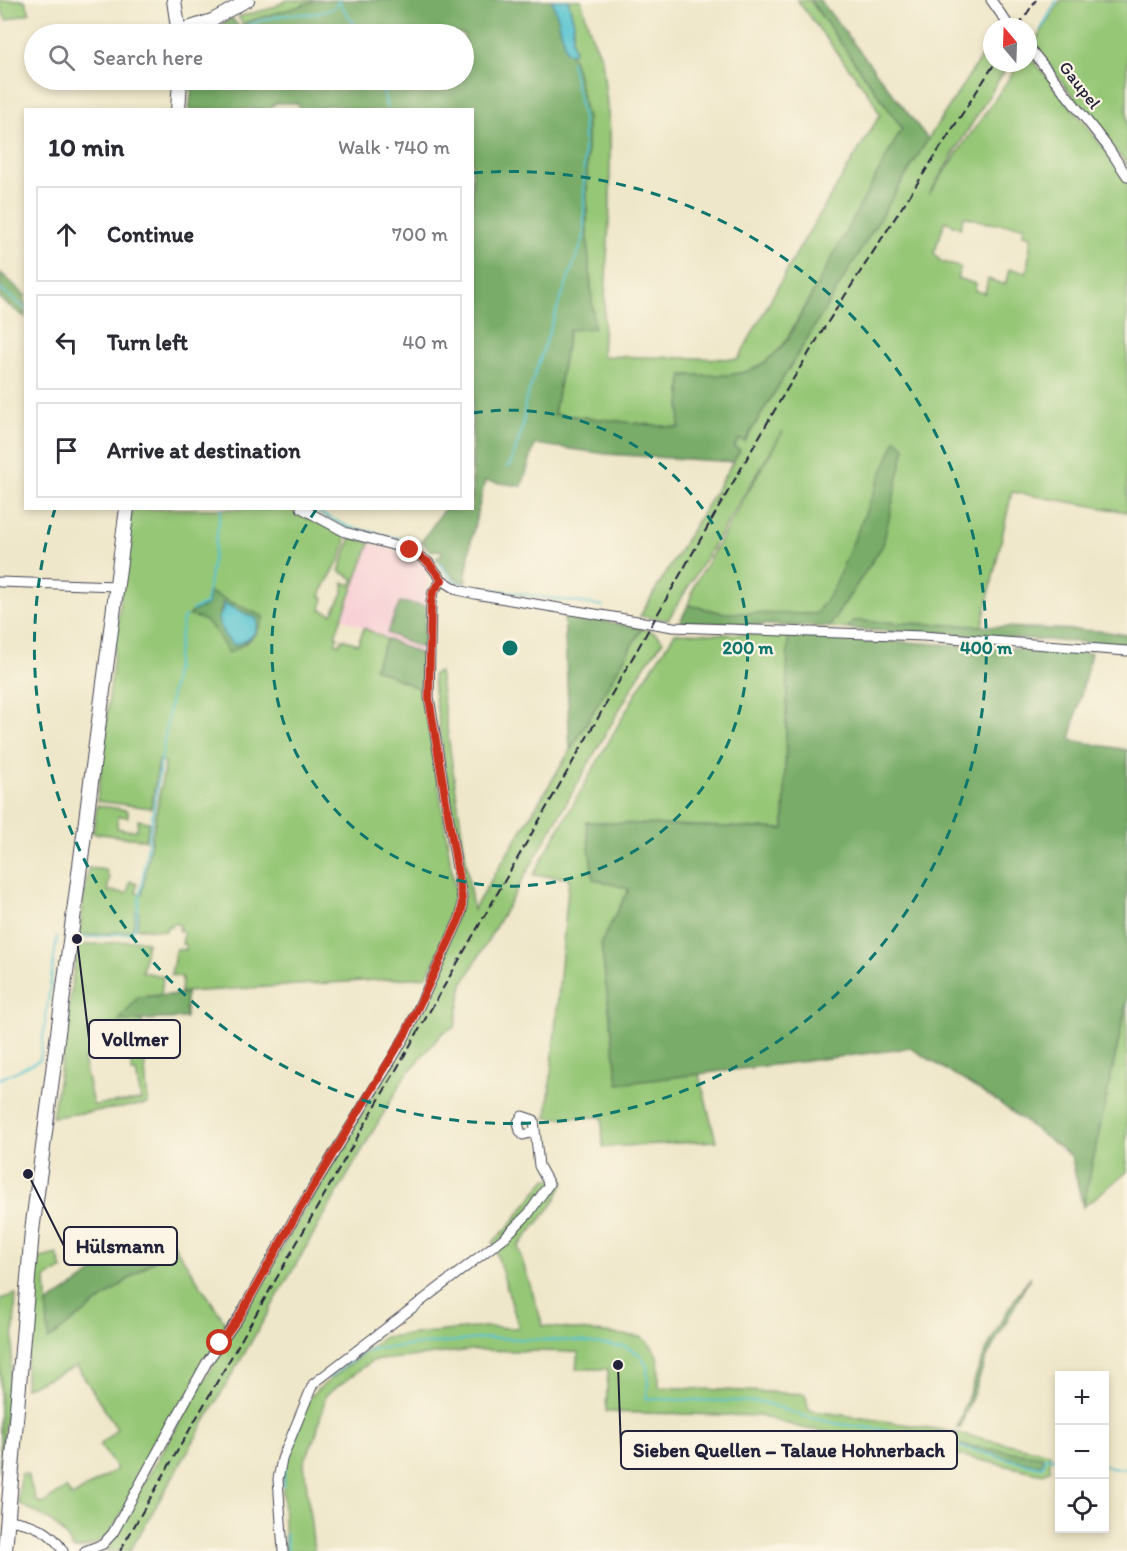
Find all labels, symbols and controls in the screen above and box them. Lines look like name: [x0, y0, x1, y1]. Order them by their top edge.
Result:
north arrow: [983, 18, 1037, 72]
search box: [24, 24, 474, 90]
icon: search: [45, 41, 78, 74]
text: Search here: [93, 44, 203, 71]
street label: Gaupel: [1054, 57, 1106, 113]
text: 10 min: [48, 131, 124, 163]
text: Walk · 740 m: [338, 135, 450, 159]
icon: ahead: [50, 218, 83, 251]
text: Continue: [107, 221, 194, 248]
text: 700 m: [392, 222, 448, 246]
icon: left: [50, 326, 83, 359]
text: Turn left: [107, 329, 188, 356]
text: 40 m: [402, 330, 448, 354]
icon: arrive: [50, 434, 83, 467]
text: Arrive at destination: [107, 437, 301, 464]
route end: [396, 536, 422, 562]
text: 200 m: [723, 637, 774, 659]
text: 400 m: [960, 637, 1013, 659]
centre of rings: [500, 638, 520, 658]
callout: Vollmer: [89, 1020, 180, 1058]
text: Vollmer: [102, 1027, 169, 1051]
callout: Hülsmann: [64, 1227, 177, 1265]
text: Hülsmann: [76, 1234, 165, 1258]
route start: [206, 1329, 232, 1355]
map controls: [1055, 1371, 1109, 1533]
button: +: [1055, 1371, 1109, 1425]
button: −: [1055, 1425, 1109, 1479]
callout: Sieben Quellen – Talaue Hohnerbach: [621, 1431, 957, 1469]
text: Sieben Quellen – Talaue Hohnerbach: [633, 1438, 945, 1462]
button: locate: [1055, 1479, 1109, 1533]

